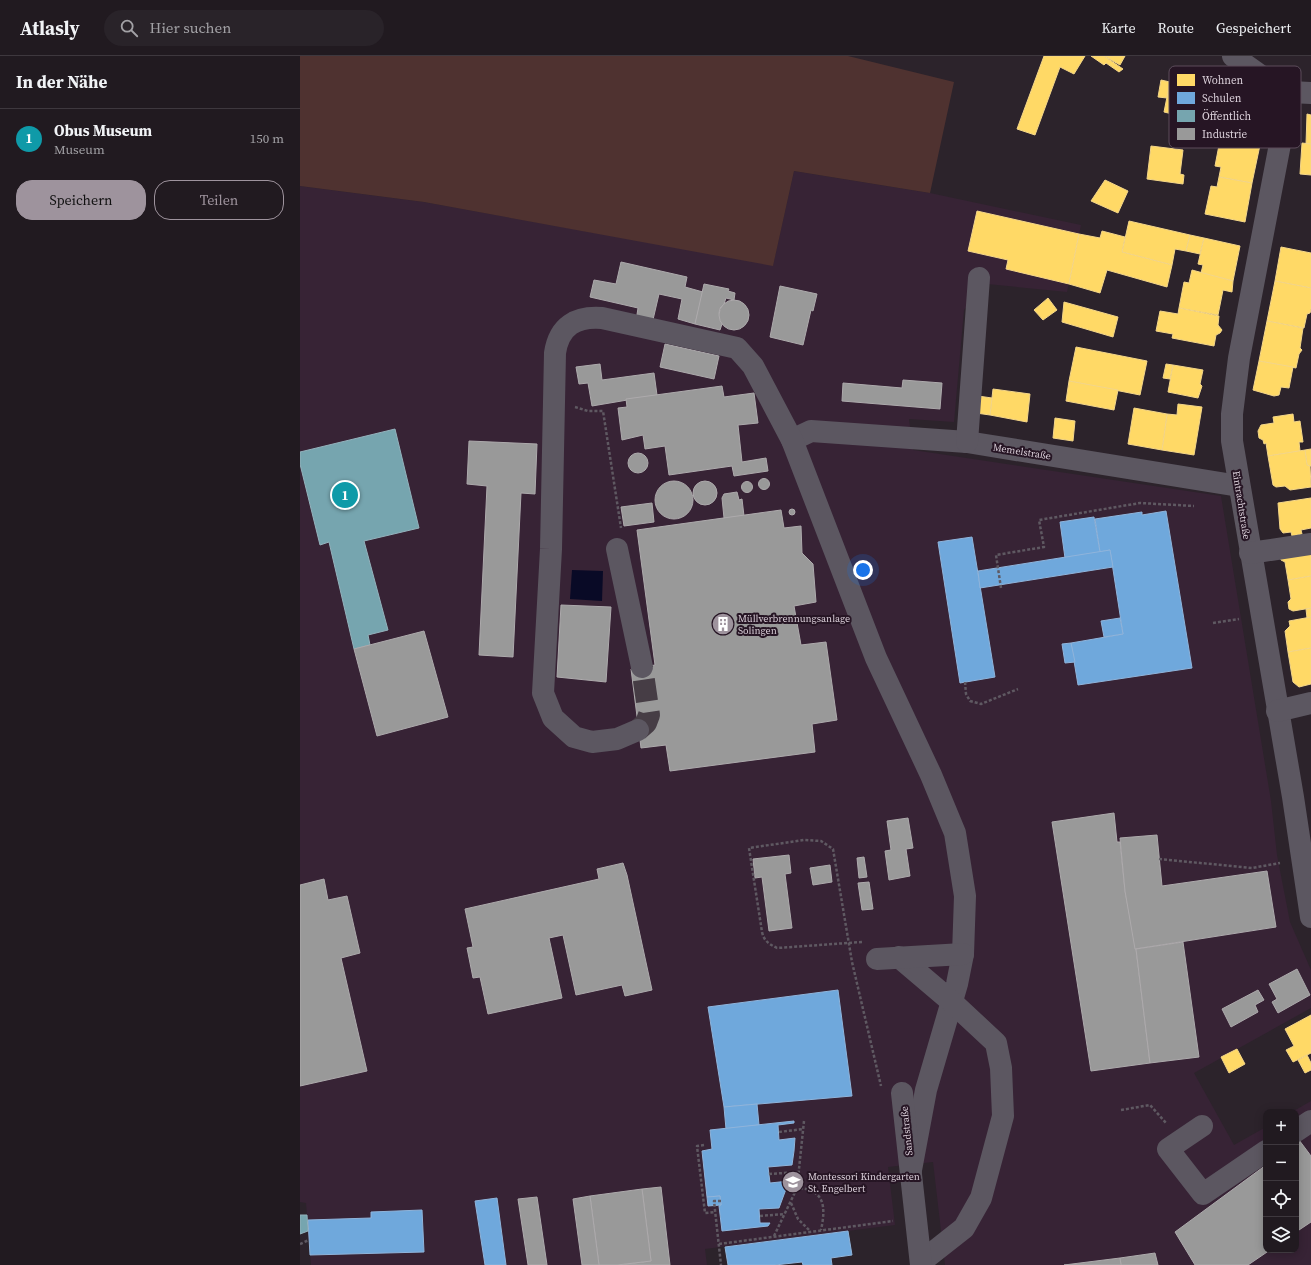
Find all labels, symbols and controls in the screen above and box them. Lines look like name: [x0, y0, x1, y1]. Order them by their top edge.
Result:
search box: [104, 10, 384, 46]
text: Atlasly: [20, 15, 80, 41]
icon: search: [118, 17, 140, 39]
text: Hier suchen: [150, 17, 231, 38]
text: Karte: [1101, 18, 1136, 38]
text: Route: [1158, 18, 1194, 38]
text: Gespeichert: [1216, 18, 1291, 38]
legend: [1169, 66, 1301, 148]
text: In der Nähe: [16, 70, 107, 94]
text: Wohnen: [1202, 73, 1244, 88]
text: Schulen: [1202, 91, 1242, 106]
text: Öffentlich: [1202, 108, 1251, 124]
text: Obus Museum: [54, 120, 152, 141]
text: Industrie: [1202, 127, 1248, 142]
text: 1: [25, 130, 33, 147]
text: 150 m: [250, 130, 284, 147]
text: Museum: [54, 141, 105, 158]
button: Speichern: [16, 180, 146, 220]
button: Teilen: [154, 180, 284, 220]
street label: Memelstraße: [992, 440, 1052, 463]
street label: Eintrachtstraße: [1230, 470, 1253, 540]
pin: 1: [332, 480, 358, 510]
your location: [853, 560, 873, 580]
building icon: Müllverbrennungsanlage Solingen: [710, 611, 736, 637]
place label: Müllverbrennungsanlage Solingen: [738, 612, 850, 637]
street label: Sandstraße: [897, 1106, 916, 1156]
map controls: [1263, 1109, 1299, 1253]
button: +: [1263, 1109, 1299, 1145]
button: −: [1263, 1145, 1299, 1181]
school or university icon: Montessori Kindergarten St. Engelbert: [780, 1169, 806, 1195]
place label: Montessori Kindergarten St. Engelbert: [808, 1170, 920, 1195]
button: locate: [1263, 1181, 1299, 1217]
button: layers: [1263, 1217, 1299, 1253]

